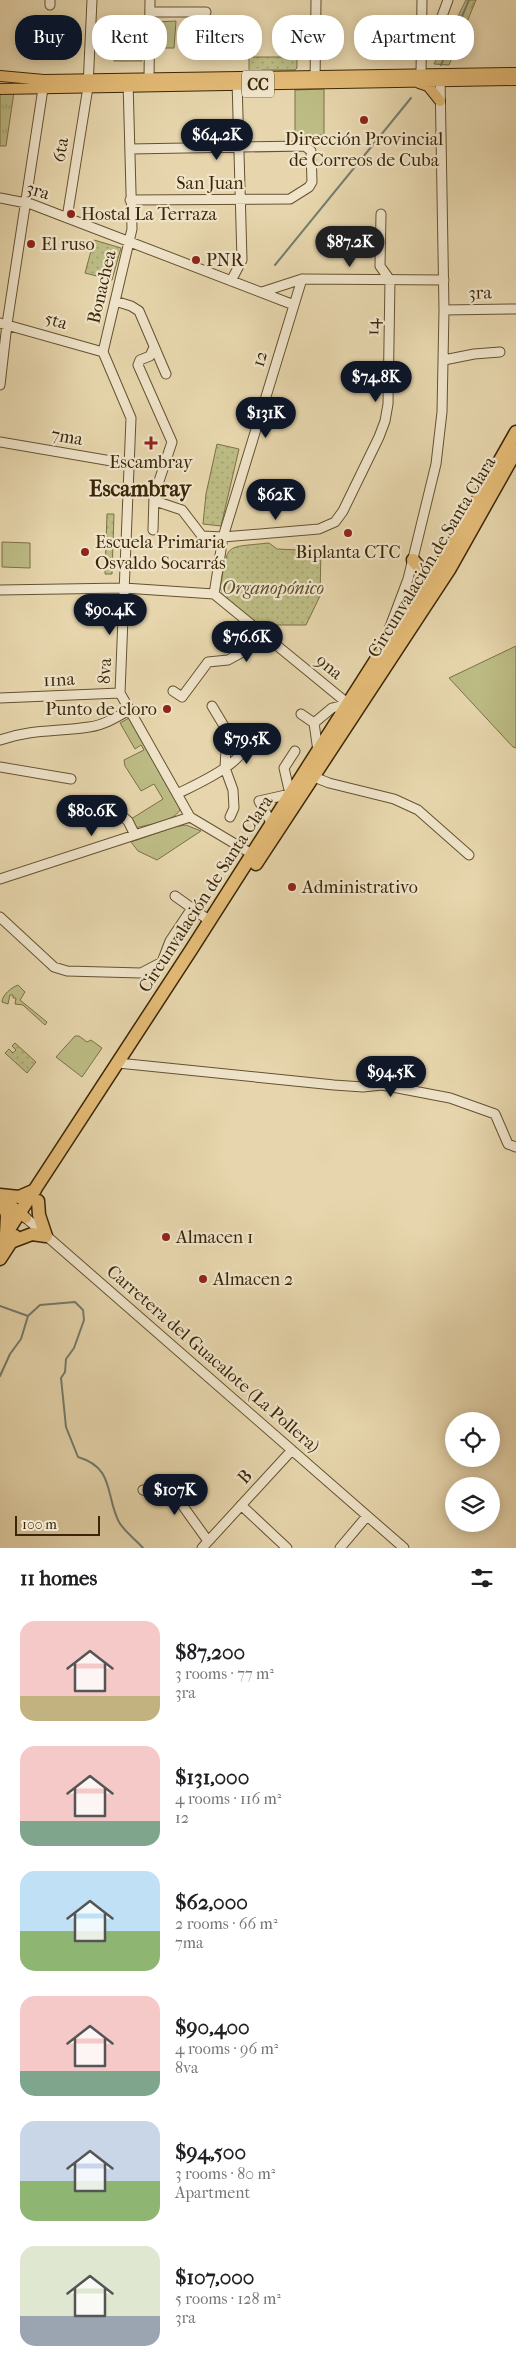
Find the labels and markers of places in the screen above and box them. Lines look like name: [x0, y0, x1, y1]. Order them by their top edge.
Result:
marker: Dirección Provincial de Correos de Cuba: [358, 114, 370, 126]
pin: $64.2K: [176, 119, 258, 161]
place label: Dirección Provincial de Correos de Cuba: [285, 129, 443, 171]
place label: Hostal La Terraza: [81, 204, 218, 225]
marker: Hostal La Terraza: [65, 208, 77, 220]
pin: $87.2K: [309, 226, 391, 268]
place label: El ruso: [41, 234, 95, 255]
marker: El ruso: [25, 238, 37, 250]
place label: PNR: [206, 250, 244, 271]
marker: PNR: [190, 254, 202, 266]
pin: $74.8K: [335, 360, 417, 403]
pin: $131K: [231, 396, 301, 439]
marker: Escambray: [145, 437, 157, 449]
place label: Escambray: [109, 452, 194, 473]
pin: $62K: [246, 478, 306, 521]
marker: Biplanta CTC: [342, 527, 354, 539]
place label: Escuela Primaria Osvaldo Socarrás: [95, 532, 226, 574]
place label: Biplanta CTC: [295, 542, 401, 563]
marker: Escuela Primaria Osvaldo Socarrás: [79, 546, 91, 558]
pin: $90.4K: [69, 594, 151, 636]
pin: $76.6K: [206, 620, 288, 663]
place label: Punto de cloro: [45, 699, 157, 720]
marker: Punto de cloro: [161, 703, 173, 715]
pin: $79.5K: [206, 722, 288, 765]
pin: $80.6K: [51, 794, 133, 837]
place label: Administrativo: [301, 877, 418, 898]
marker: Administrativo: [286, 881, 298, 893]
pin: $94.5K: [350, 1056, 432, 1098]
place label: Almacen 1: [175, 1227, 254, 1248]
marker: Almacen 1: [160, 1231, 172, 1243]
place label: Almacen 2: [212, 1269, 293, 1290]
marker: Almacen 2: [197, 1273, 209, 1285]
pin: $107K: [140, 1474, 210, 1516]

